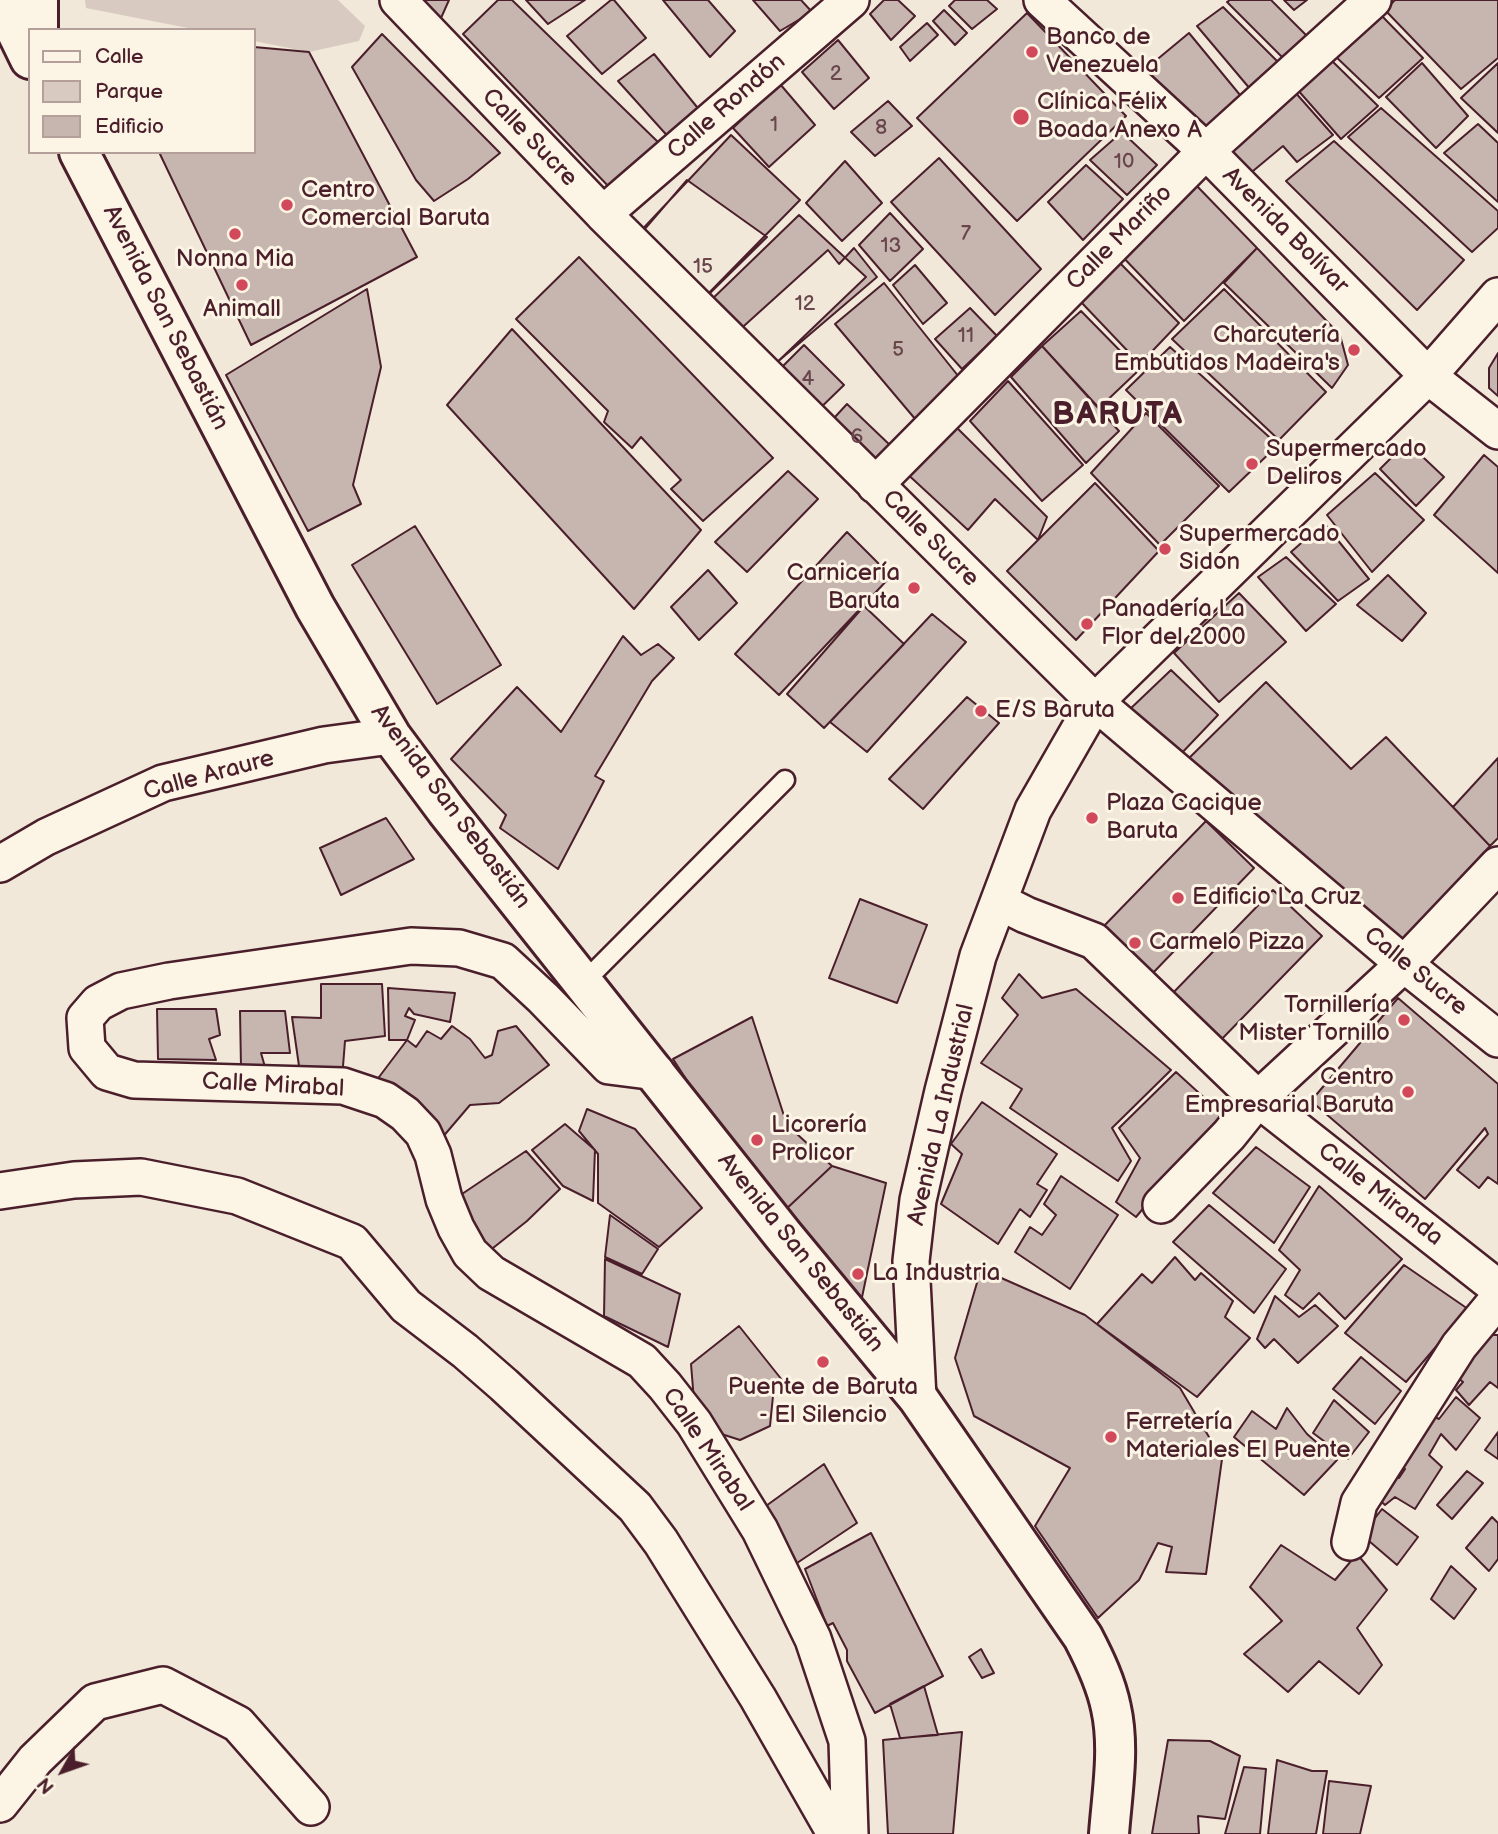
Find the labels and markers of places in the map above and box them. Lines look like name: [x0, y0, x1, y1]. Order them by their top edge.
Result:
place label: Banco de Venezuela: [1046, 24, 1159, 80]
marker: Banco de Venezuela: [1024, 44, 1040, 60]
place label: Clínica Félix Boada Anexo A: [1037, 89, 1202, 145]
marker: Clínica Félix Boada Anexo A: [1011, 107, 1031, 127]
place label: Centro Comercial Baruta: [301, 177, 490, 233]
marker: Centro Comercial Baruta: [279, 197, 295, 213]
marker: Nonna Mia: [227, 226, 243, 242]
place label: Nonna Mia: [176, 246, 294, 274]
marker: Animall: [234, 277, 250, 293]
place label: Animall: [203, 296, 281, 324]
place label: Charcutería Embutidos Madeira's: [1113, 322, 1340, 378]
marker: Charcutería Embutidos Madeira's: [1346, 342, 1362, 358]
place label: Supermercado Deliros: [1266, 436, 1427, 492]
marker: Supermercado Deliros: [1244, 456, 1260, 472]
place label: Supermercado Sidon: [1179, 521, 1340, 577]
marker: Supermercado Sidon: [1157, 541, 1173, 557]
place label: Carnicería Baruta: [787, 560, 900, 616]
marker: Carnicería Baruta: [906, 580, 922, 596]
place label: Panadería La Flor del 2000: [1101, 596, 1246, 652]
marker: Panadería La Flor del 2000: [1079, 616, 1095, 632]
place label: E/S Baruta: [995, 697, 1115, 725]
marker: E/S Baruta: [973, 703, 989, 719]
place label: Plaza Cacique Baruta: [1106, 790, 1262, 846]
marker: Plaza Cacique Baruta: [1084, 810, 1100, 826]
place label: Edificio La Cruz: [1192, 884, 1361, 912]
marker: Edificio La Cruz: [1170, 890, 1186, 906]
place label: Carmelo Pizza: [1149, 929, 1305, 957]
marker: Carmelo Pizza: [1127, 935, 1143, 951]
place label: Tornillería Mister Tornillo: [1238, 992, 1390, 1048]
marker: Tornillería Mister Tornillo: [1396, 1012, 1412, 1028]
place label: Centro Empresarial Baruta: [1185, 1064, 1394, 1120]
marker: Centro Empresarial Baruta: [1400, 1084, 1416, 1100]
place label: Licorería Prolicor: [771, 1112, 867, 1168]
marker: Licorería Prolicor: [749, 1132, 765, 1148]
place label: La Industria: [872, 1260, 1000, 1288]
marker: La Industria: [850, 1266, 866, 1282]
marker: Puente de Baruta - El Silencio: [815, 1354, 831, 1370]
place label: Puente de Baruta - El Silencio: [728, 1374, 918, 1430]
place label: Ferretería Materiales El Puente: [1125, 1409, 1351, 1465]
marker: Ferretería Materiales El Puente: [1103, 1429, 1119, 1445]

